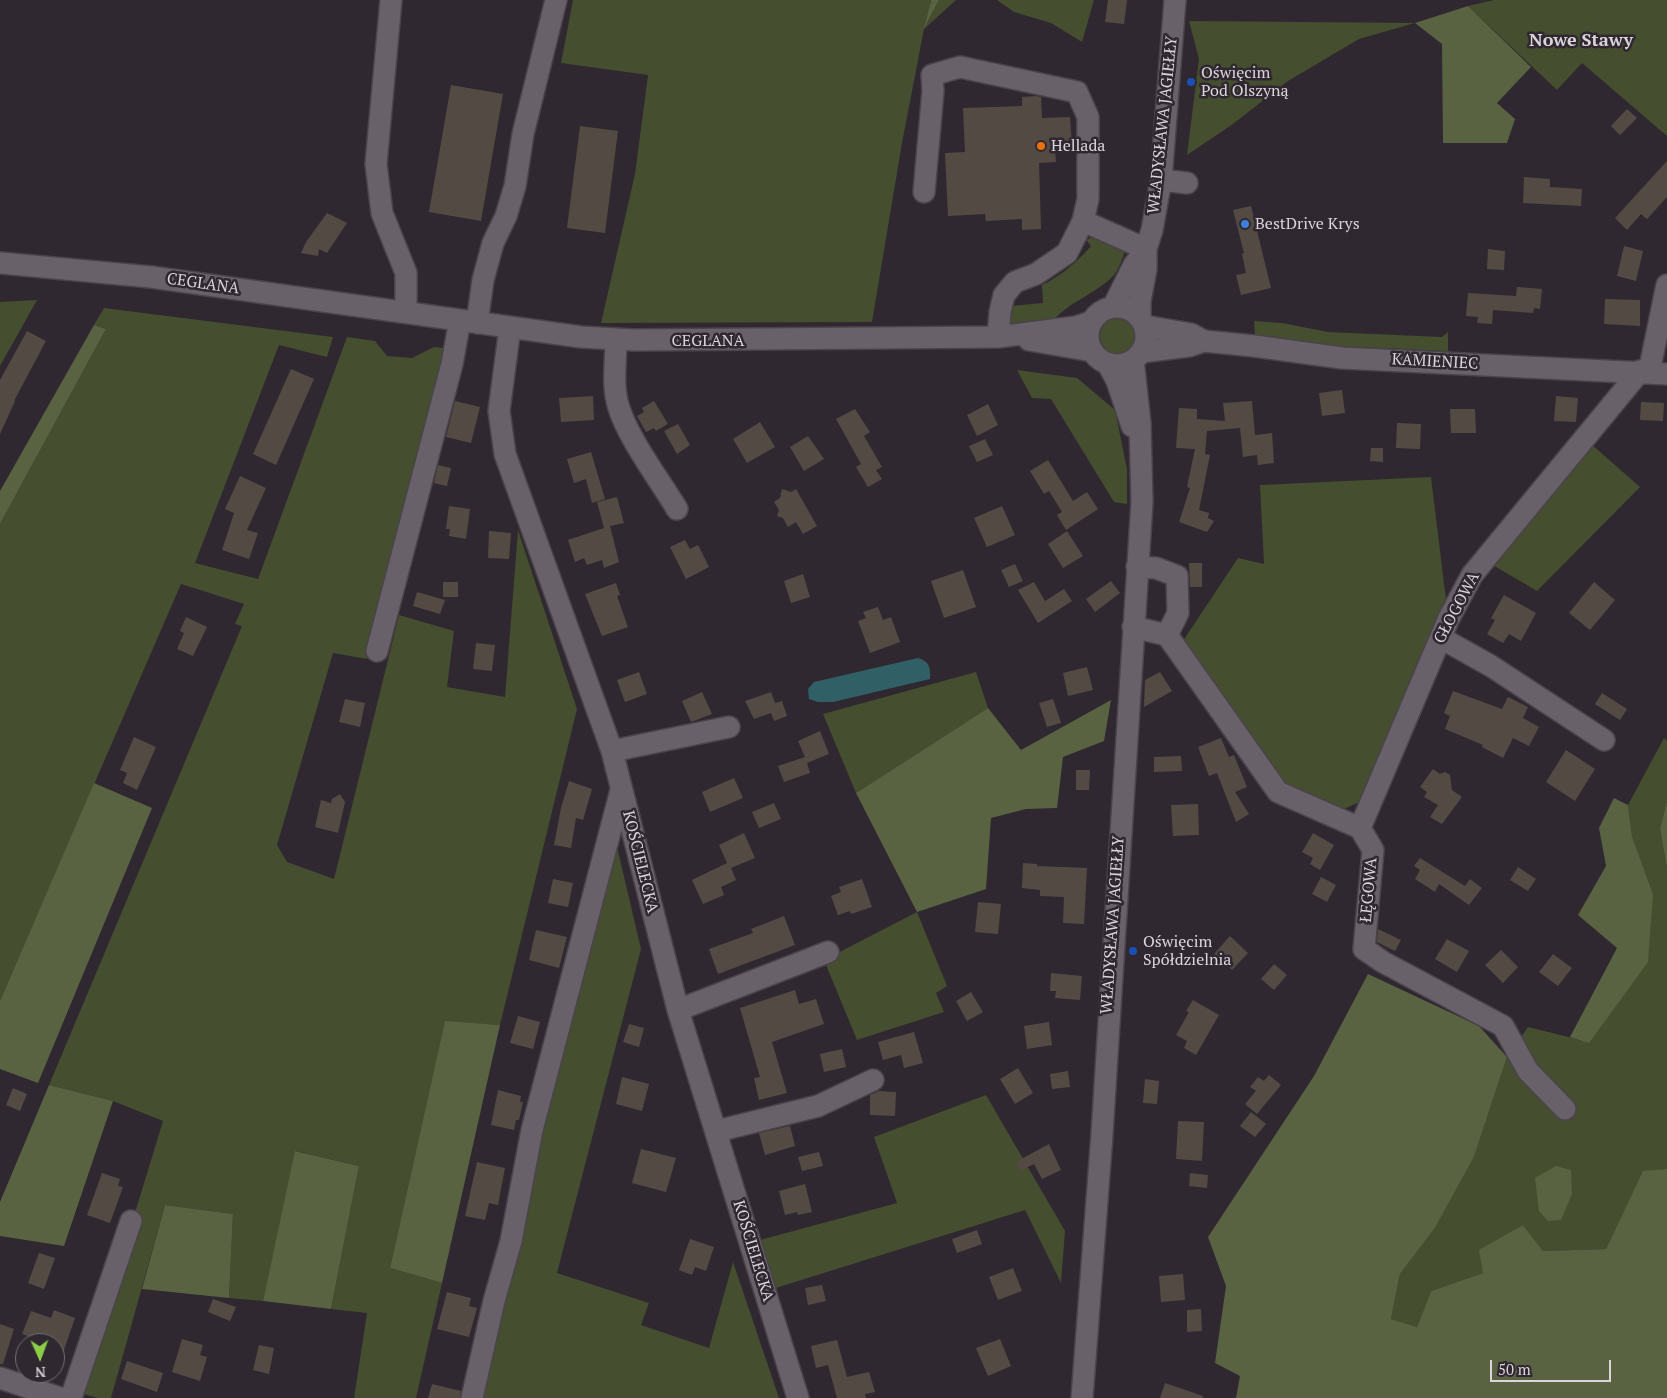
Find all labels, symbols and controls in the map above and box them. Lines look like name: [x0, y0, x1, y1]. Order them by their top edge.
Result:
district label: Nowe Stawy: [1529, 30, 1633, 52]
street label: WŁADYSŁAWA JAGIEŁŁY: [1144, 35, 1182, 215]
place label: Oświęcim Pod Olszyną: [1201, 63, 1289, 101]
marker: Oświęcim Pod Olszyną: [1185, 76, 1197, 88]
place label: Hellada: [1051, 136, 1105, 156]
marker: Hellada: [1035, 140, 1047, 152]
place label: BestDrive Krys: [1255, 214, 1360, 234]
marker: BestDrive Krys: [1239, 218, 1251, 230]
street label: CEGLANA: [166, 269, 240, 299]
street label: CEGLANA: [672, 331, 744, 351]
street label: KAMIENIEC: [1391, 350, 1479, 374]
street label: GŁOGOWA: [1430, 569, 1484, 647]
street label: KOŚCIELECKA: [618, 809, 662, 915]
street label: WŁADYSŁAWA JAGIEŁŁY: [1097, 835, 1129, 1015]
street label: ŁĘGOWA: [1357, 857, 1381, 923]
place label: Oświęcim Spółdzielnia: [1143, 932, 1231, 970]
marker: Oświęcim Spółdzielnia: [1127, 945, 1139, 957]
street label: KOŚCIELECKA: [729, 1198, 777, 1304]
north arrow: [15, 1333, 65, 1383]
scale bar: [1492, 1350, 1613, 1382]
text: 50 m: [1498, 1359, 1531, 1379]
text: N: [35, 1363, 46, 1382]

